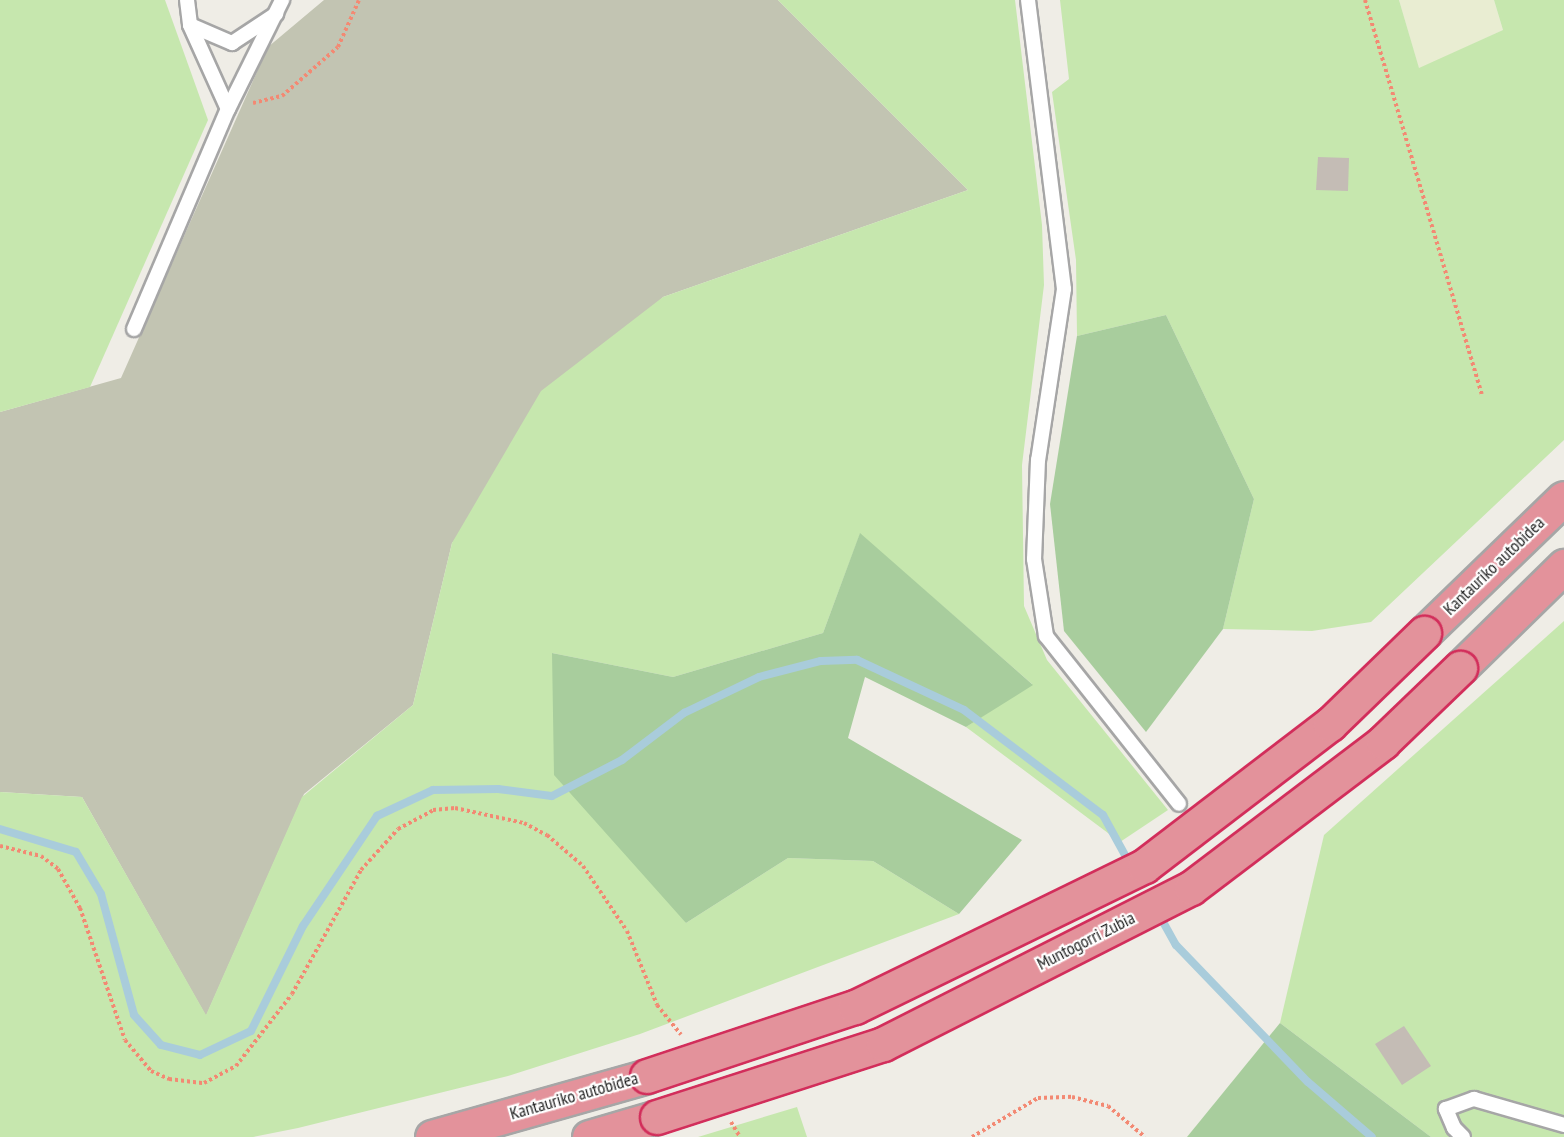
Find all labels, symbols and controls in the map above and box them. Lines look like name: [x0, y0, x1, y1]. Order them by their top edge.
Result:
street label: Kantauriko autobidea: [1439, 512, 1549, 620]
street label: Muntogorri Zubia: [1033, 907, 1139, 975]
street label: Kantauriko autobidea: [507, 1067, 641, 1125]

